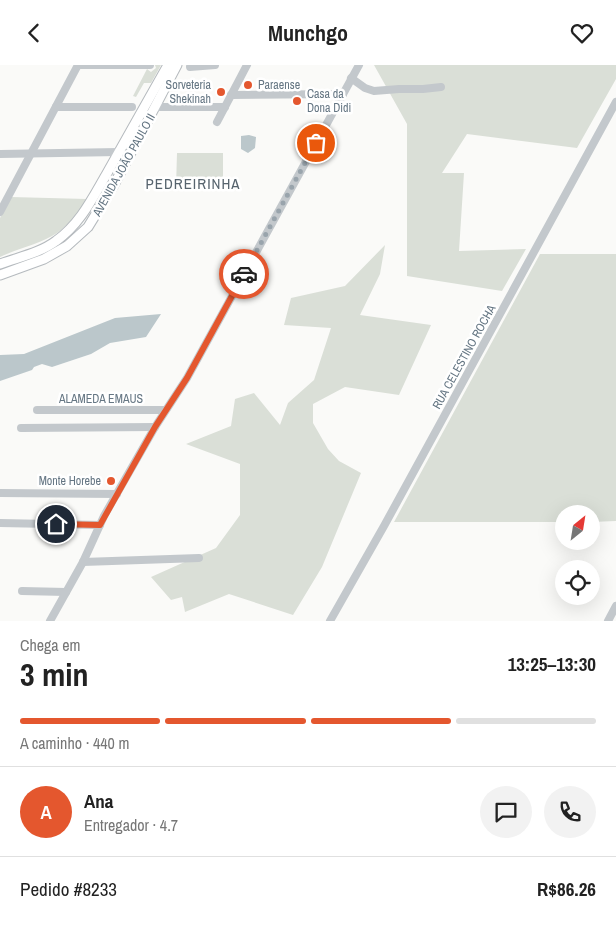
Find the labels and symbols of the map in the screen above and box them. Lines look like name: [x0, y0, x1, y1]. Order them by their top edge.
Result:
place label: Sorveteria Shekinah: [166, 77, 212, 107]
place label: Paraense: [258, 77, 300, 93]
marker: Paraense: [242, 79, 254, 91]
marker: Sorveteria Shekinah: [215, 86, 227, 98]
place label: Casa da Dona Didi: [307, 86, 351, 116]
marker: Casa da Dona Didi: [291, 95, 303, 107]
street label: AVENIDA JOÃO PAULO II: [89, 111, 159, 220]
pin: [295, 122, 337, 164]
district label: PEDREIRINHA: [145, 173, 241, 194]
courier: [219, 249, 269, 299]
street label: RUA CELESTINO ROCHA: [429, 302, 500, 412]
street label: ALAMEDA EMAUS: [58, 391, 144, 407]
place label: Monte Horebe: [39, 473, 101, 489]
marker: Monte Horebe: [105, 475, 117, 487]
pin: [35, 503, 77, 545]
north arrow: [555, 505, 600, 550]

